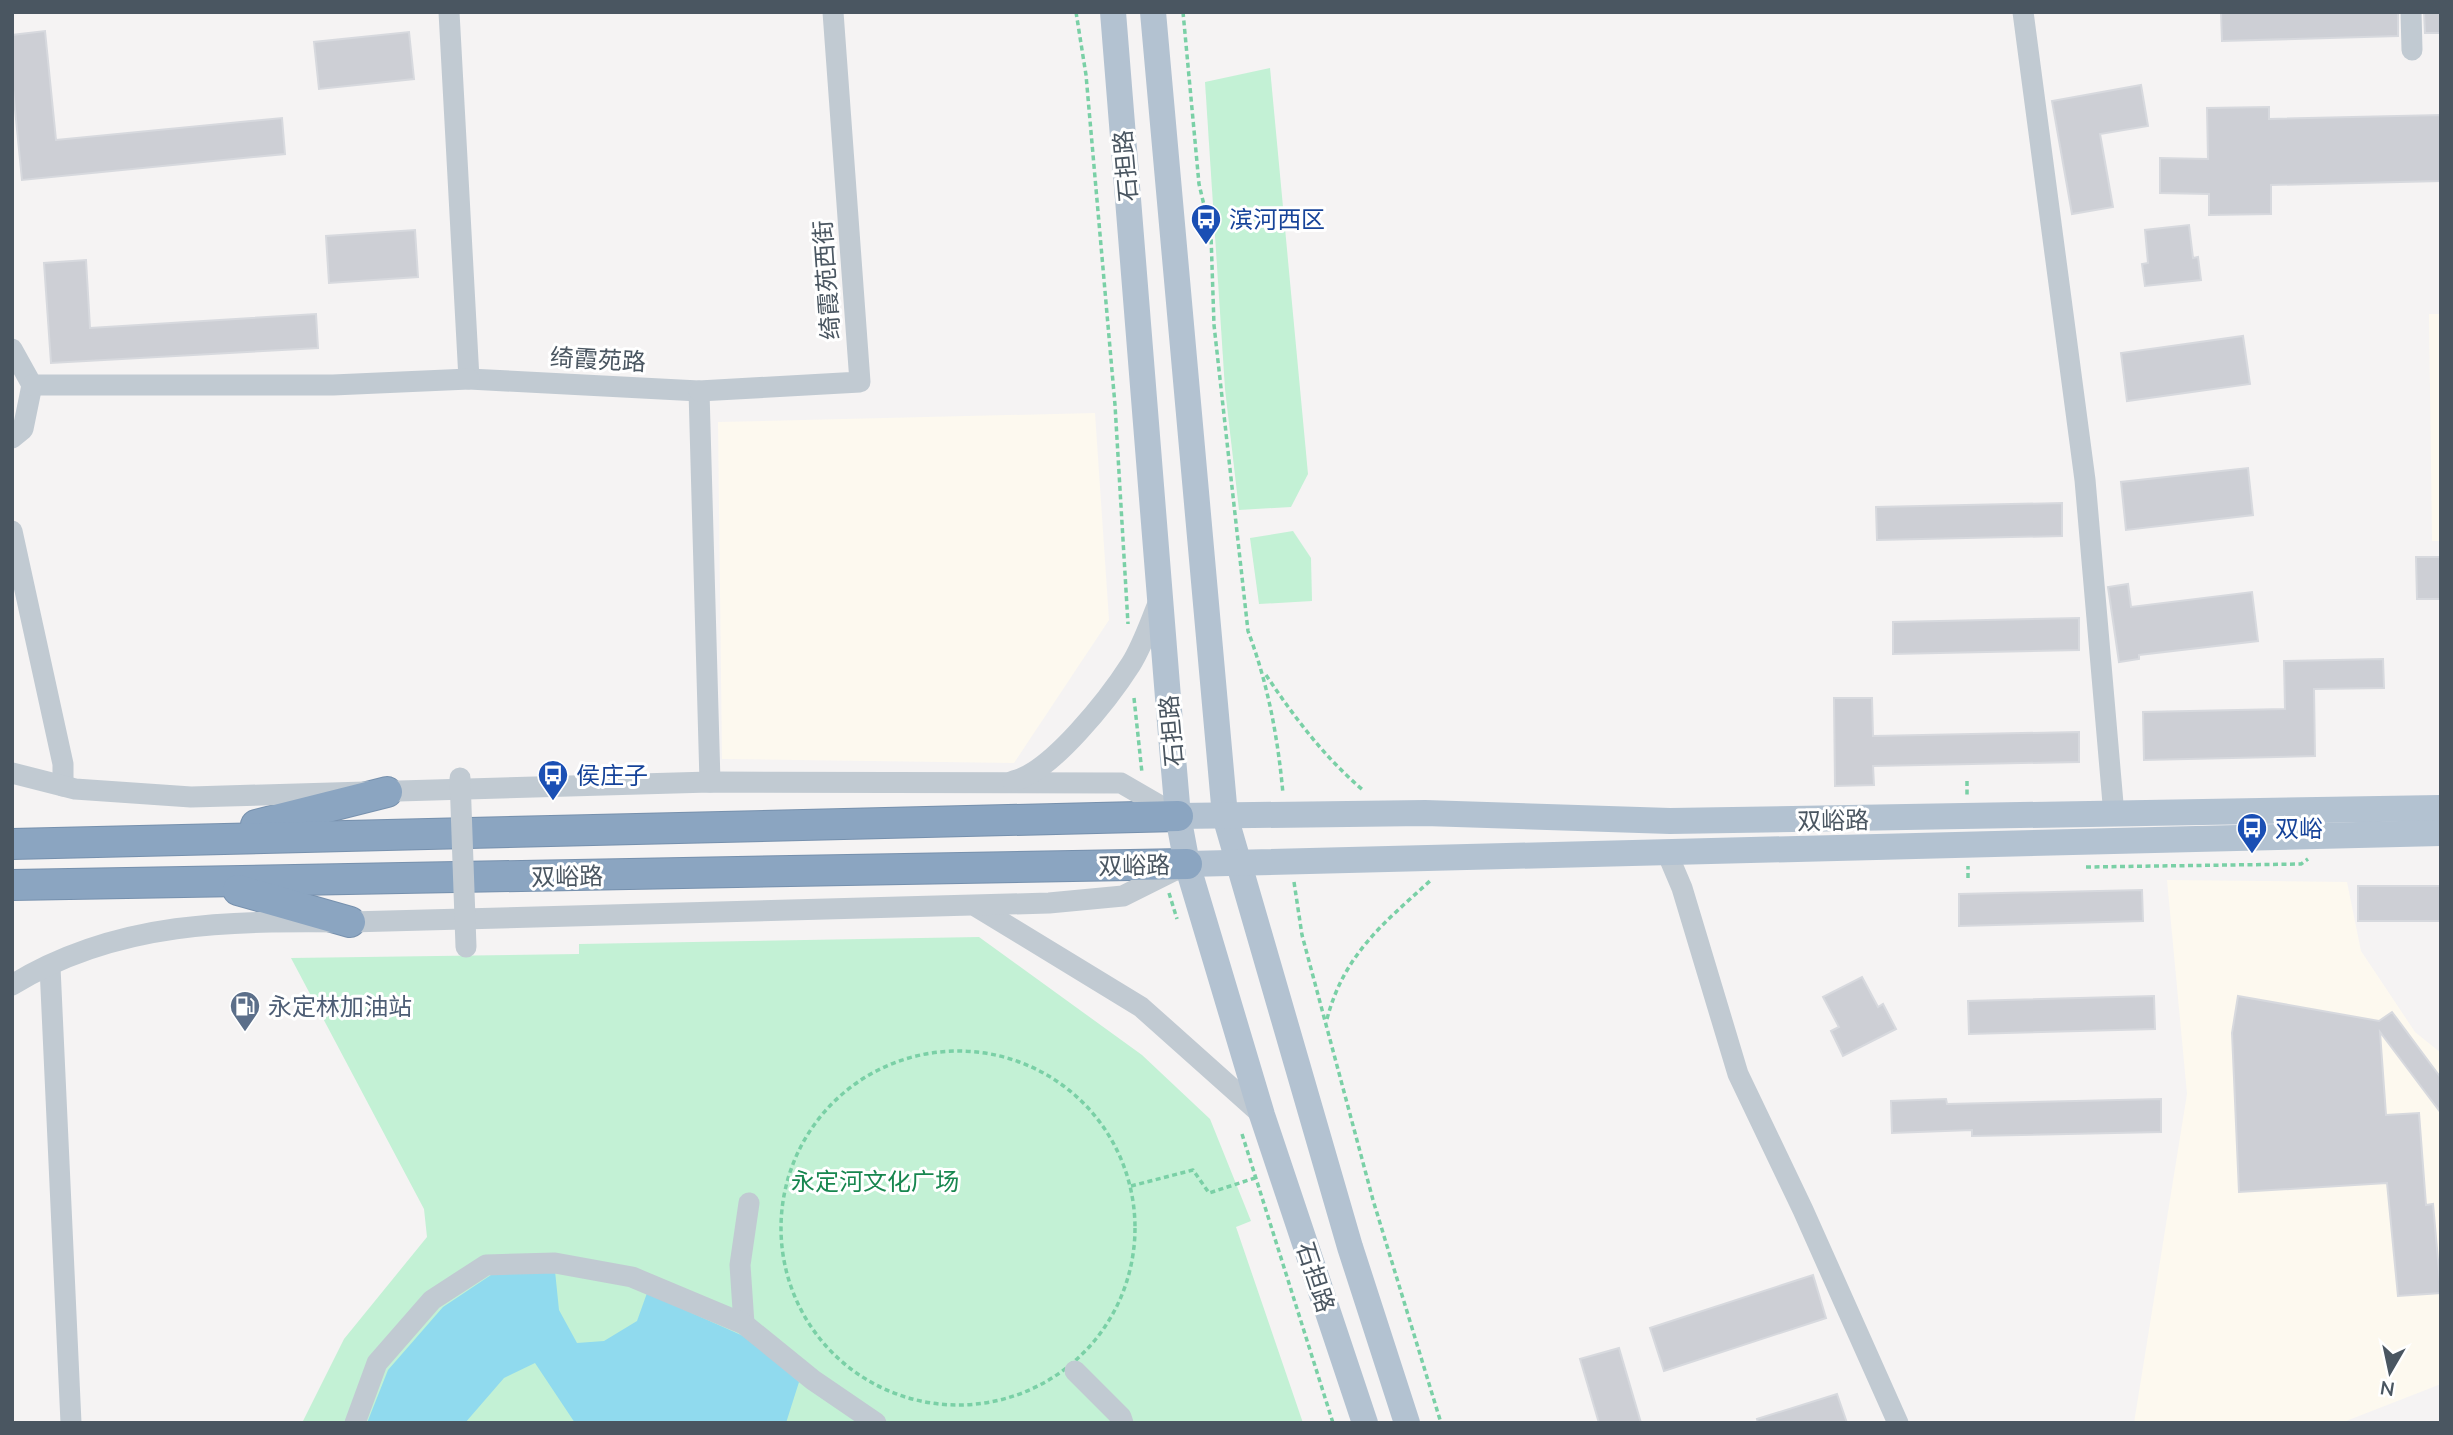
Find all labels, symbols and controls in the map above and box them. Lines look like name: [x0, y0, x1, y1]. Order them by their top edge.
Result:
street label: 石担路: [1107, 129, 1143, 203]
bus stop icon: 滨河西区: [1189, 202, 1223, 246]
place label: 滨河西区: [1229, 204, 1325, 234]
street label: 绮霞苑西街: [807, 219, 845, 341]
street label: 绮霞苑路: [549, 342, 647, 376]
street label: 石担路: [1153, 694, 1189, 768]
bus stop icon: 侯庄子: [536, 758, 570, 802]
place label: 侯庄子: [576, 760, 648, 790]
street label: 双峪路: [1797, 804, 1869, 836]
bus stop icon: 双峪: [2235, 811, 2269, 855]
place label: 双峪: [2275, 813, 2323, 843]
street label: 双峪路: [1098, 849, 1170, 881]
street label: 双峪路: [531, 860, 603, 892]
fuel station icon: 永定林加油站: [228, 989, 262, 1033]
place label: 永定林加油站: [268, 991, 412, 1021]
park label: 永定河文化广场: [791, 1166, 959, 1196]
street label: 石担路: [1291, 1238, 1341, 1316]
north arrow: [2355, 1337, 2425, 1407]
text: N: [2378, 1376, 2396, 1402]

